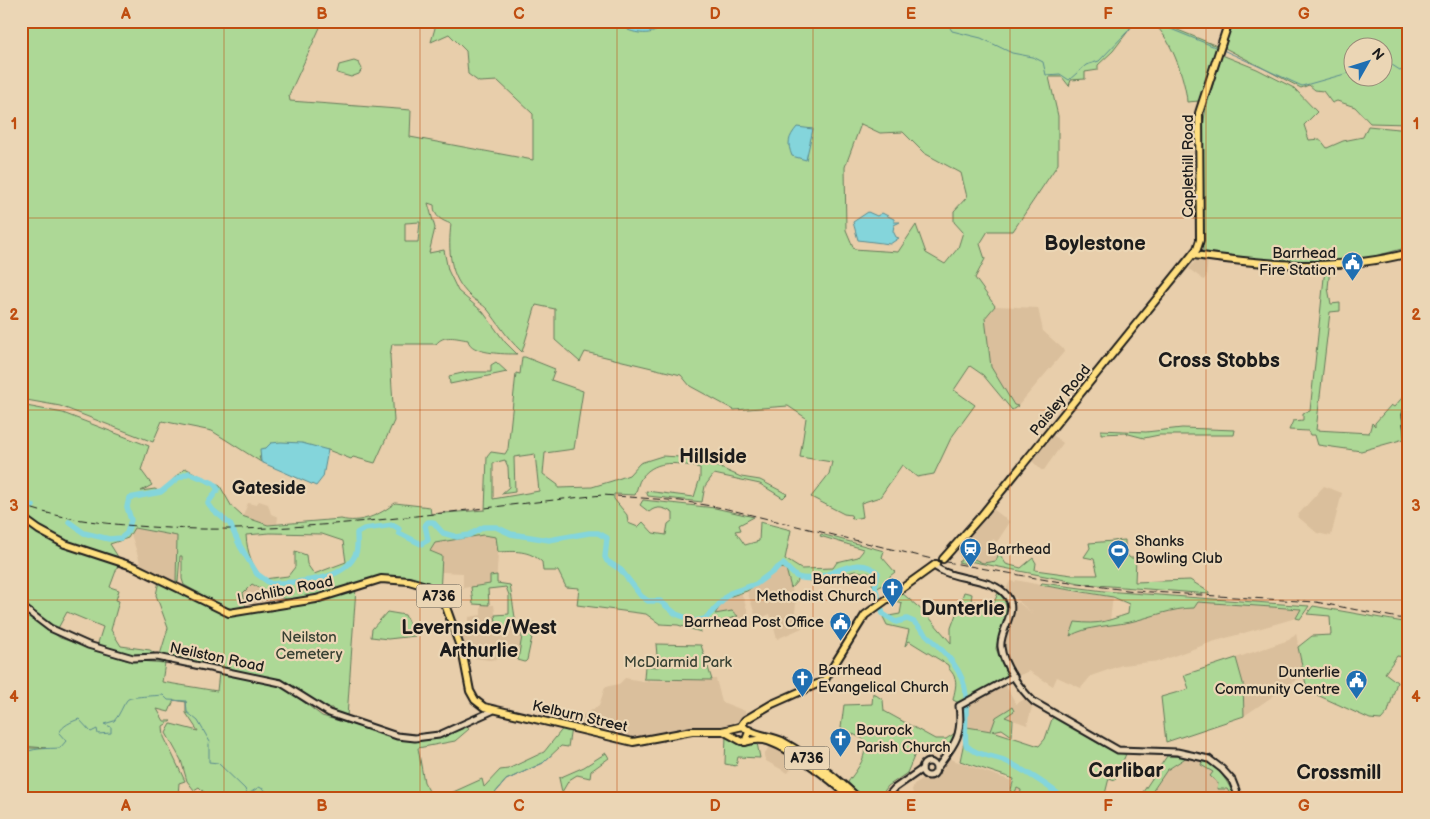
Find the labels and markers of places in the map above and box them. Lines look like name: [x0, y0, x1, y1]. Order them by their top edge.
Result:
place label: Barrhead Fire Station: [1259, 244, 1336, 280]
public building icon: Barrhead Fire Station: [1340, 250, 1364, 281]
place label: Shanks Bowling Club: [1135, 532, 1223, 568]
station icon: Barrhead: [959, 537, 983, 568]
sports icon: Shanks Bowling Club: [1107, 538, 1131, 569]
place label: Barrhead: [987, 540, 1051, 559]
place label: Barrhead Methodist Church: [756, 570, 876, 606]
church icon: Barrhead Methodist Church: [880, 576, 904, 607]
public building icon: Barrhead Post Office: [828, 610, 852, 641]
place label: Barrhead Post Office: [684, 613, 824, 632]
place label: Barrhead Evangelical Church: [818, 661, 949, 697]
place label: Dunterlie Community Centre: [1215, 663, 1340, 699]
church icon: Barrhead Evangelical Church: [790, 667, 814, 698]
public building icon: Dunterlie Community Centre: [1344, 669, 1368, 700]
place label: Bourock Parish Church: [856, 721, 951, 757]
church icon: Bourock Parish Church: [828, 727, 852, 758]

